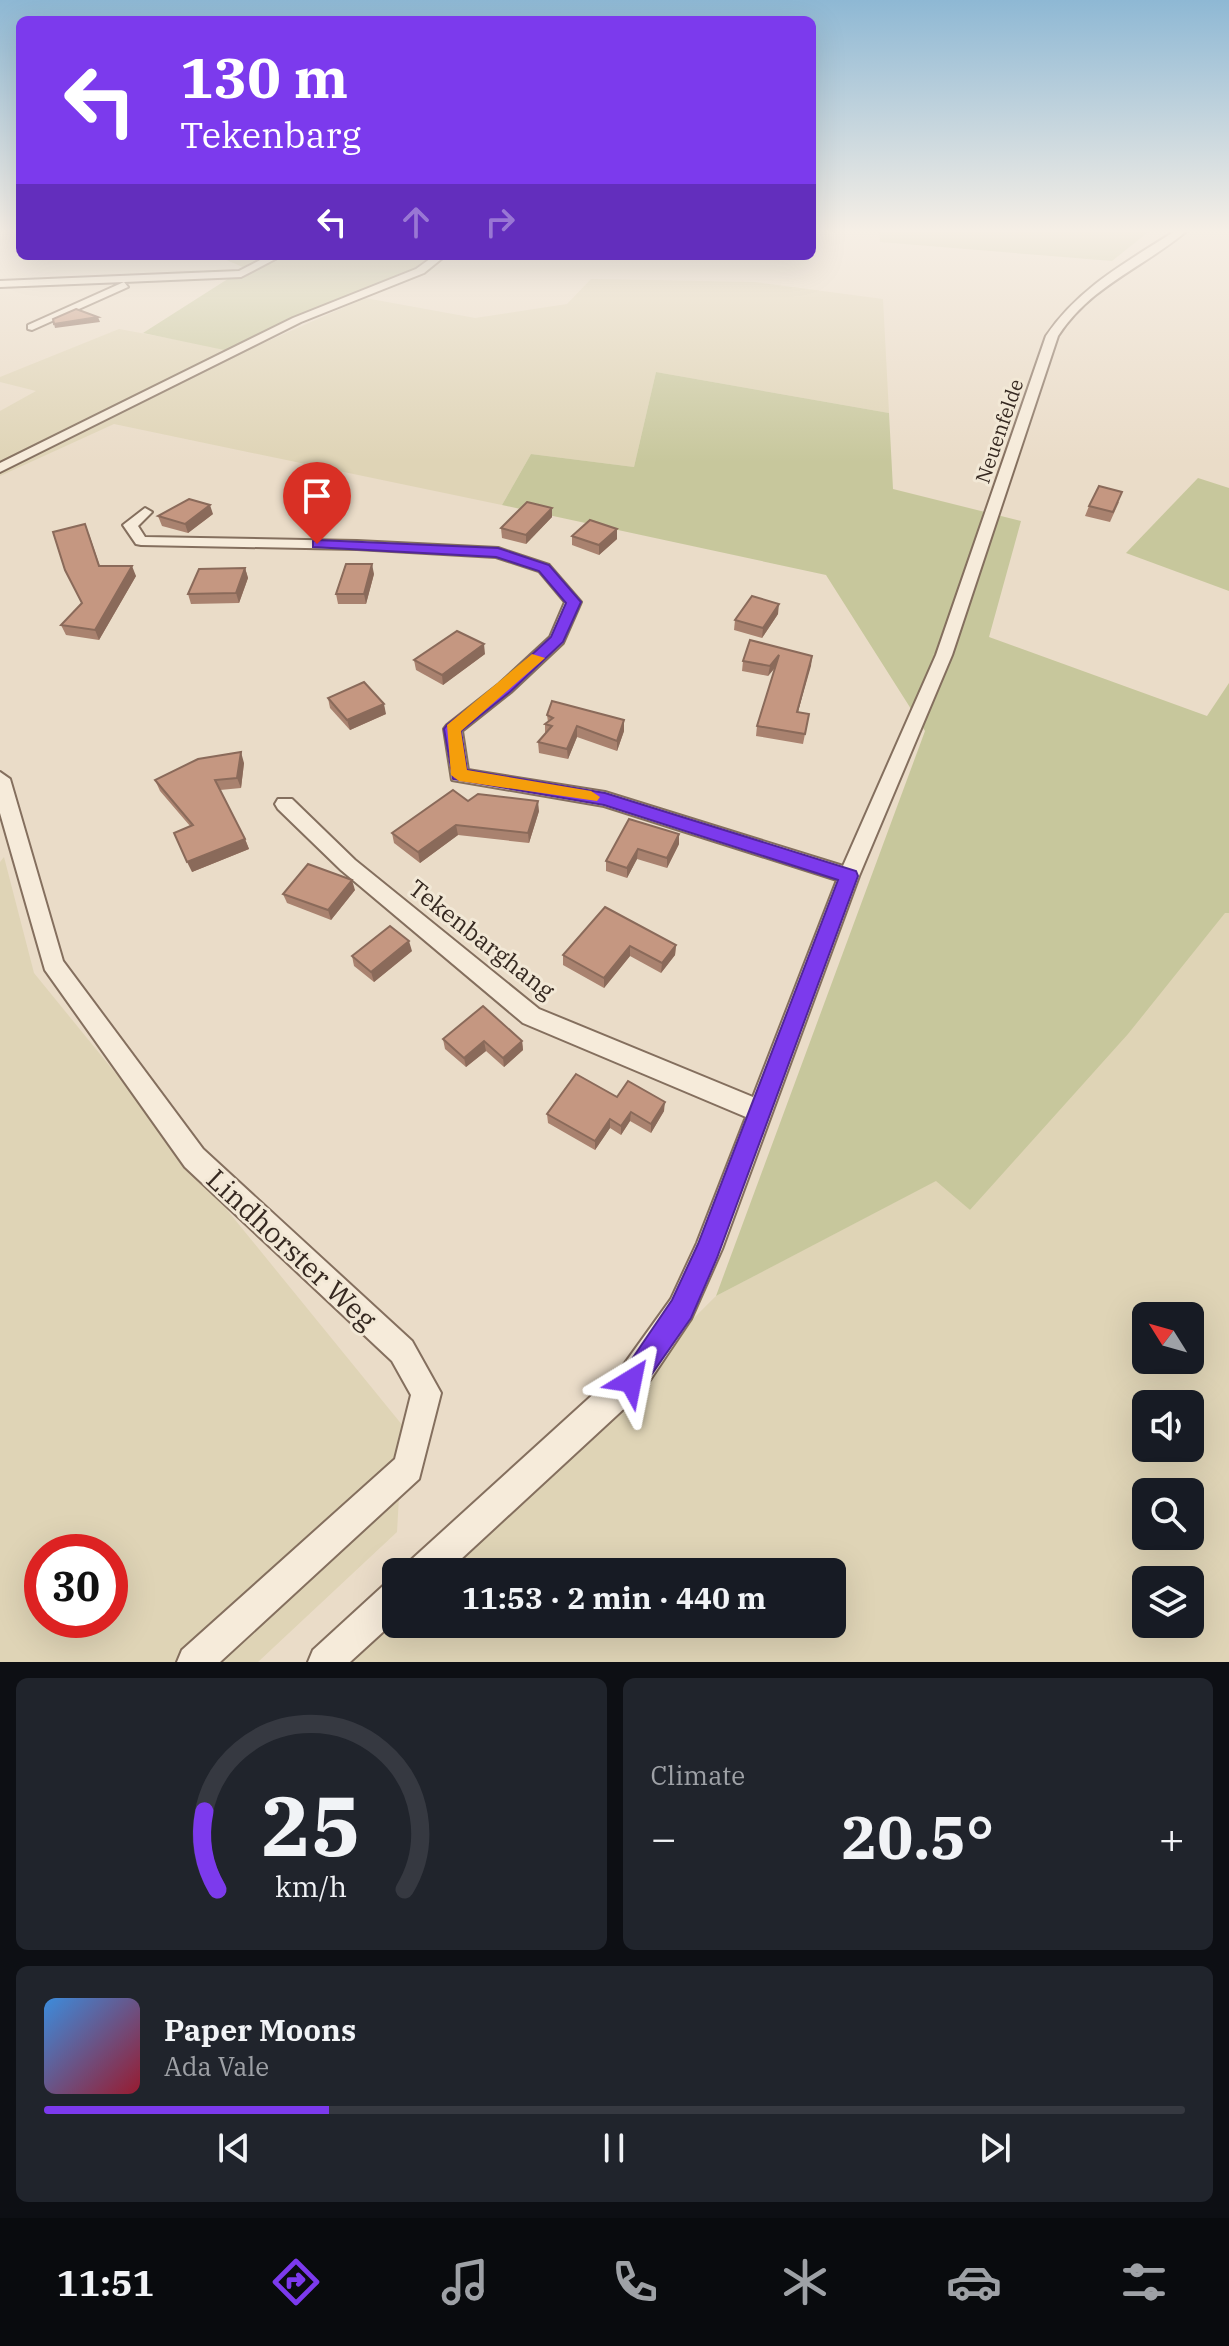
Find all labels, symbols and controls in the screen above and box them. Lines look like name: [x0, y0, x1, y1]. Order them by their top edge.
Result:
text: 130 m: [180, 41, 348, 113]
icon: left: [48, 48, 152, 152]
text: Tekenbarg: [180, 111, 361, 158]
icon: left: [310, 200, 354, 244]
icon: ahead: [394, 200, 438, 244]
icon: right: [478, 200, 522, 244]
street label: Neuenfelde: [969, 375, 1029, 487]
pin: [283, 462, 351, 544]
icon: arrive: [295, 474, 339, 518]
street label: Tekenbarghang: [402, 872, 562, 1006]
street label: Lindhorster Weg: [199, 1161, 385, 1337]
north arrow: [1132, 1302, 1204, 1374]
map controls: [1132, 1302, 1204, 1638]
position arrow: [589, 1339, 673, 1423]
button: sound: [1132, 1390, 1204, 1462]
button: search: [1132, 1478, 1204, 1550]
speed limit sign: 30: [24, 1534, 128, 1638]
button: layers: [1132, 1566, 1204, 1638]
text: 11:53 · 2 min · 440 m: [462, 1578, 766, 1617]
text: Climate: [651, 1758, 745, 1792]
text: 25: [261, 1771, 361, 1879]
text: 20.5°: [841, 1797, 994, 1876]
text: −: [651, 1809, 677, 1866]
text: +: [1159, 1809, 1185, 1866]
text: km/h: [275, 1868, 347, 1905]
text: Paper Moons: [164, 2010, 356, 2049]
text: Ada Vale: [164, 2049, 269, 2083]
icon: previous: [212, 2126, 256, 2170]
icon: pause: [592, 2126, 636, 2170]
icon: next: [973, 2126, 1017, 2170]
icon: directions: [268, 2254, 324, 2310]
icon: music: [437, 2254, 493, 2310]
icon: phone: [607, 2254, 663, 2310]
icon: climate: [777, 2254, 833, 2310]
icon: car: [946, 2254, 1002, 2310]
icon: filters: [1116, 2254, 1172, 2310]
text: 11:51: [57, 2259, 154, 2306]

